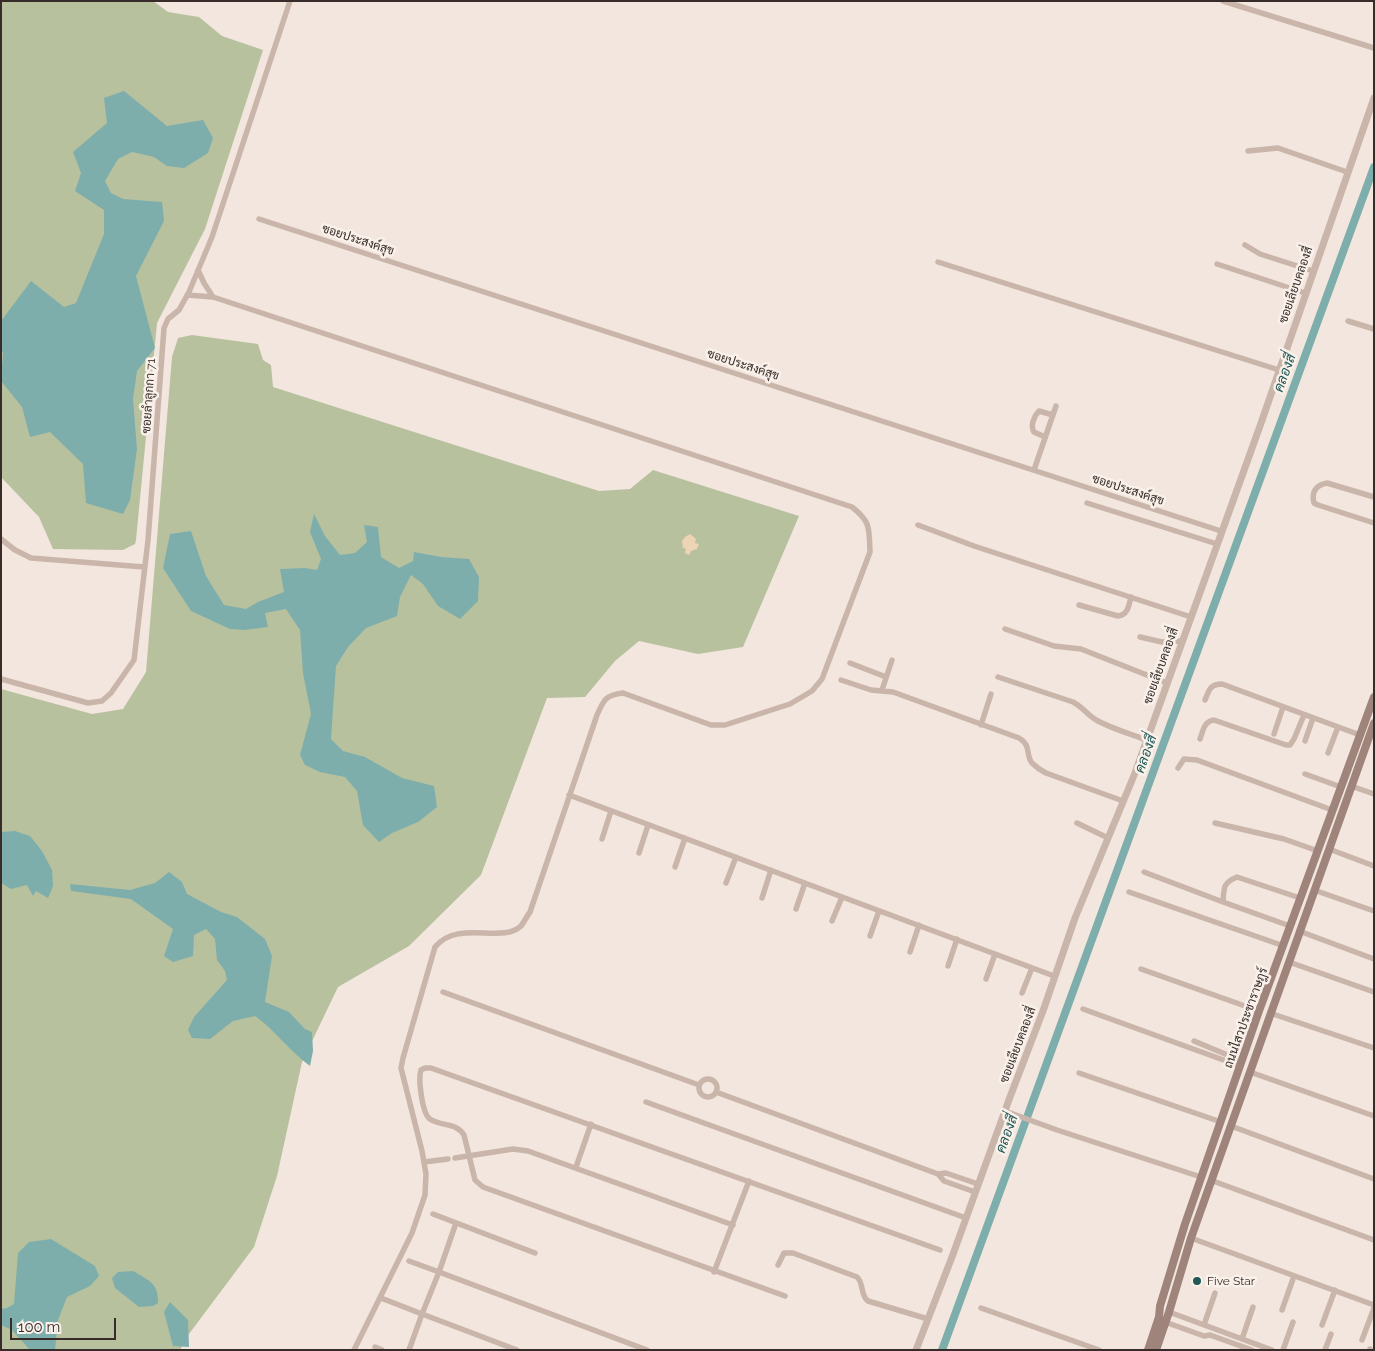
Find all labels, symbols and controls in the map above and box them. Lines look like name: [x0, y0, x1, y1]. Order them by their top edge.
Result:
street label: ซอยประสงค์สุข: [320, 222, 396, 258]
street label: ซอยเลียบคลองสี่: [1276, 245, 1316, 325]
street label: ซอยประสงค์สุข: [705, 347, 781, 383]
water label: คลองสี่: [1270, 352, 1300, 394]
street label: ซอยลำลูกกา 71: [139, 358, 159, 434]
street label: ซอยประสงค์สุข: [1090, 472, 1166, 508]
street label: ซอยเลียบคลองสี่: [1141, 626, 1181, 706]
water label: คลองสี่: [1131, 733, 1161, 775]
street label: ถนนไสวประชาราษฎร์: [1221, 966, 1271, 1070]
street label: ซอยเลียบคลองสี่: [997, 1005, 1039, 1085]
water label: คลองสี่: [992, 1113, 1022, 1155]
place label: Five Star: [1207, 1274, 1255, 1288]
marker: Five Star: [1191, 1275, 1203, 1287]
scale bar: [12, 1308, 119, 1340]
text: 100 m: [18, 1318, 60, 1336]

